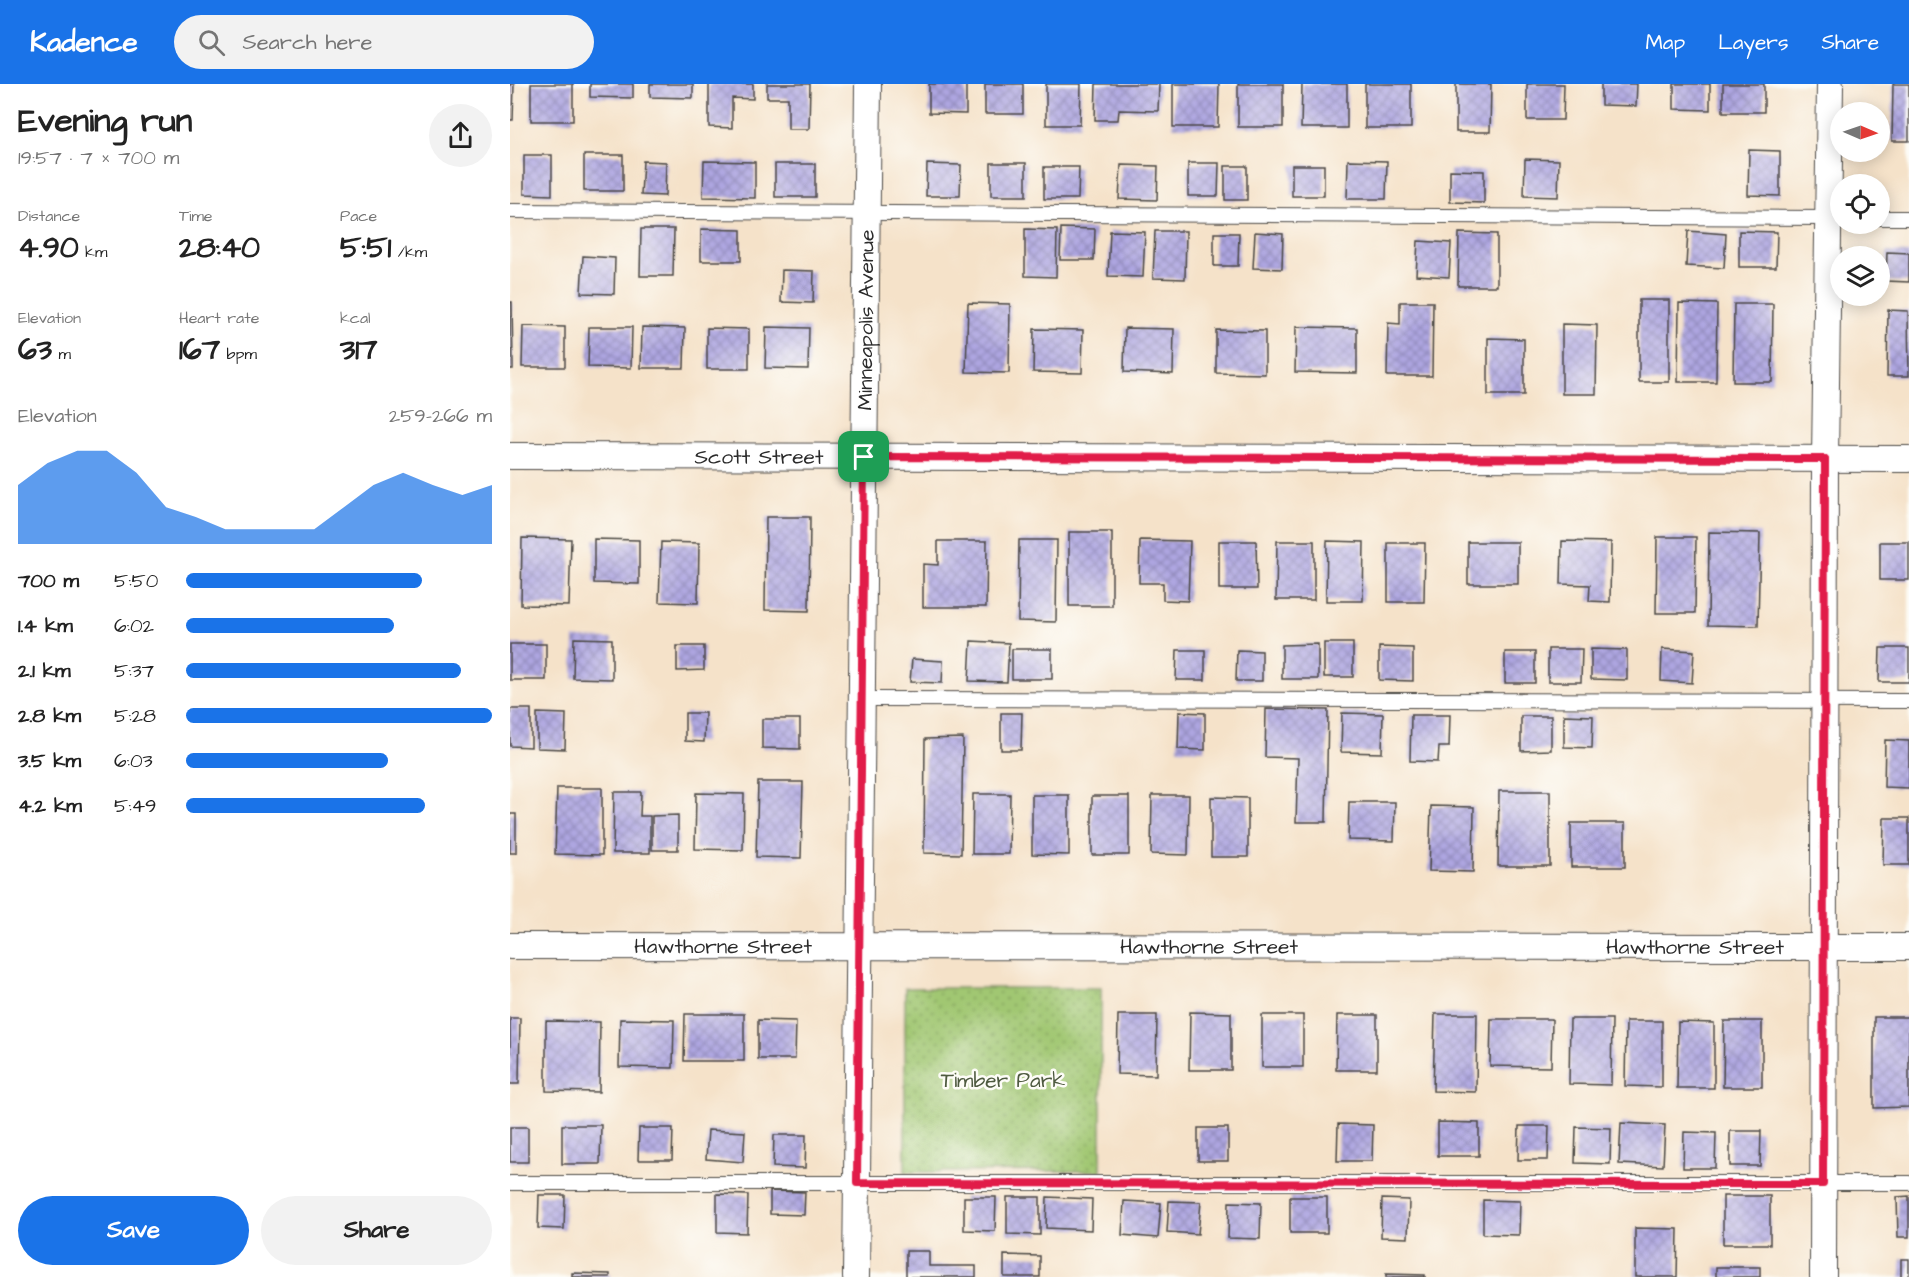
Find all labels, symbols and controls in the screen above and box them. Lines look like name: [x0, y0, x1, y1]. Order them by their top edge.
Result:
search box: [174, 15, 594, 69]
text: Kadence: [30, 23, 138, 62]
icon: search: [195, 26, 228, 59]
text: Search here: [243, 27, 372, 58]
text: Map: [1645, 28, 1685, 57]
text: Layers: [1718, 28, 1788, 57]
text: Share: [1821, 28, 1879, 57]
text: Evening run: [18, 98, 192, 144]
north arrow: [1830, 102, 1890, 162]
map controls: [1830, 102, 1890, 306]
button: share: [429, 104, 492, 167]
text: 19:57 · 7 × 700 m: [18, 144, 179, 172]
button: locate: [1830, 174, 1890, 234]
text: Distance: [18, 205, 80, 227]
text: Time: [179, 205, 213, 227]
text: Pace: [340, 205, 377, 227]
text: 4.90: [18, 227, 79, 269]
text: 28:40: [179, 227, 260, 269]
text: 5:51: [340, 227, 391, 269]
street label: Minneapolis Avenue: [850, 229, 881, 411]
text: km: [79, 241, 107, 263]
text: /km: [391, 241, 427, 263]
button: layers: [1830, 246, 1890, 306]
text: Elevation: [18, 307, 81, 329]
text: Heart rate: [179, 307, 259, 329]
text: kcal: [340, 307, 371, 329]
text: 63: [18, 329, 52, 371]
text: 167: [179, 329, 220, 371]
text: 317: [340, 329, 378, 371]
text: m: [52, 343, 71, 365]
text: bpm: [220, 343, 257, 365]
text: Elevation: [18, 402, 97, 430]
text: 259–266 m: [389, 402, 492, 430]
pin: [838, 431, 889, 482]
icon: arrive: [847, 440, 880, 473]
street label: Scott Street: [695, 442, 824, 471]
text: 700 m: [18, 567, 79, 595]
text: 5:50: [114, 567, 158, 595]
text: 1.4 km: [18, 612, 73, 640]
text: 6:02: [114, 612, 154, 640]
text: 2.1 km: [18, 657, 71, 685]
text: 5:37: [114, 657, 154, 685]
text: 2.8 km: [18, 702, 81, 730]
text: 5:28: [114, 702, 156, 730]
text: 3.5 km: [18, 747, 81, 775]
text: 6:03: [114, 747, 153, 775]
text: 4.2 km: [18, 792, 82, 820]
text: 5:49: [114, 792, 157, 820]
street label: Hawthorne Street: [634, 932, 812, 961]
street label: Hawthorne Street: [1120, 932, 1298, 961]
street label: Hawthorne Street: [1606, 932, 1784, 961]
park label: Timber Park: [941, 1066, 1065, 1095]
button: Save: [18, 1196, 249, 1265]
button: Share: [261, 1196, 492, 1265]

